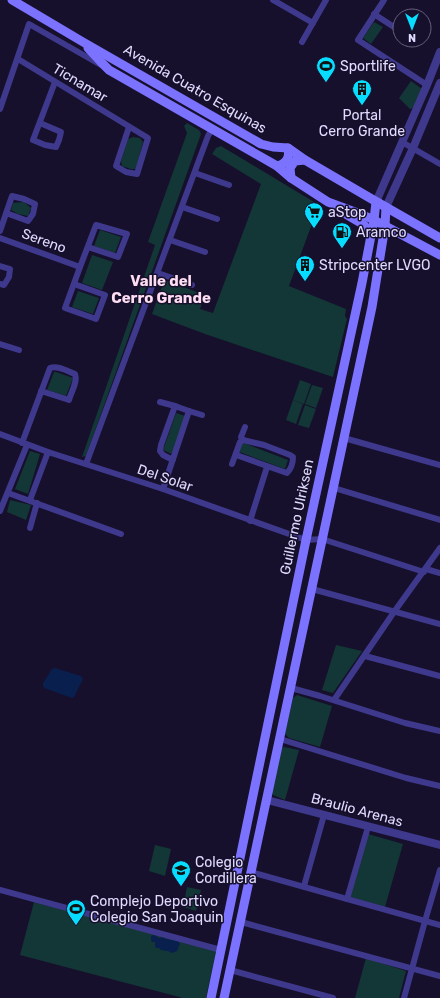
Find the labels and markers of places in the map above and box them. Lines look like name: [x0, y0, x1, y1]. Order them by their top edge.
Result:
sports icon: Sportlife: [315, 55, 337, 83]
place label: Sportlife: [340, 58, 396, 75]
building icon: Portal Cerro Grande: [351, 78, 373, 106]
place label: Portal Cerro Grande: [319, 107, 405, 140]
supermarket icon: aStop: [303, 201, 325, 229]
place label: aStop: [328, 204, 366, 221]
fuel station icon: Aramco: [331, 221, 353, 249]
place label: Aramco: [356, 224, 407, 241]
building icon: Stripcenter LVGO: [294, 254, 316, 282]
place label: Stripcenter LVGO: [319, 257, 430, 274]
place label: Colegio Cordillera: [195, 854, 257, 887]
school or university icon: Colegio Cordillera: [170, 859, 192, 887]
place label: Complejo Deportivo Colegio San Joaquin: [90, 893, 223, 926]
sports icon: Complejo Deportivo Colegio San Joaquin: [65, 898, 87, 926]

